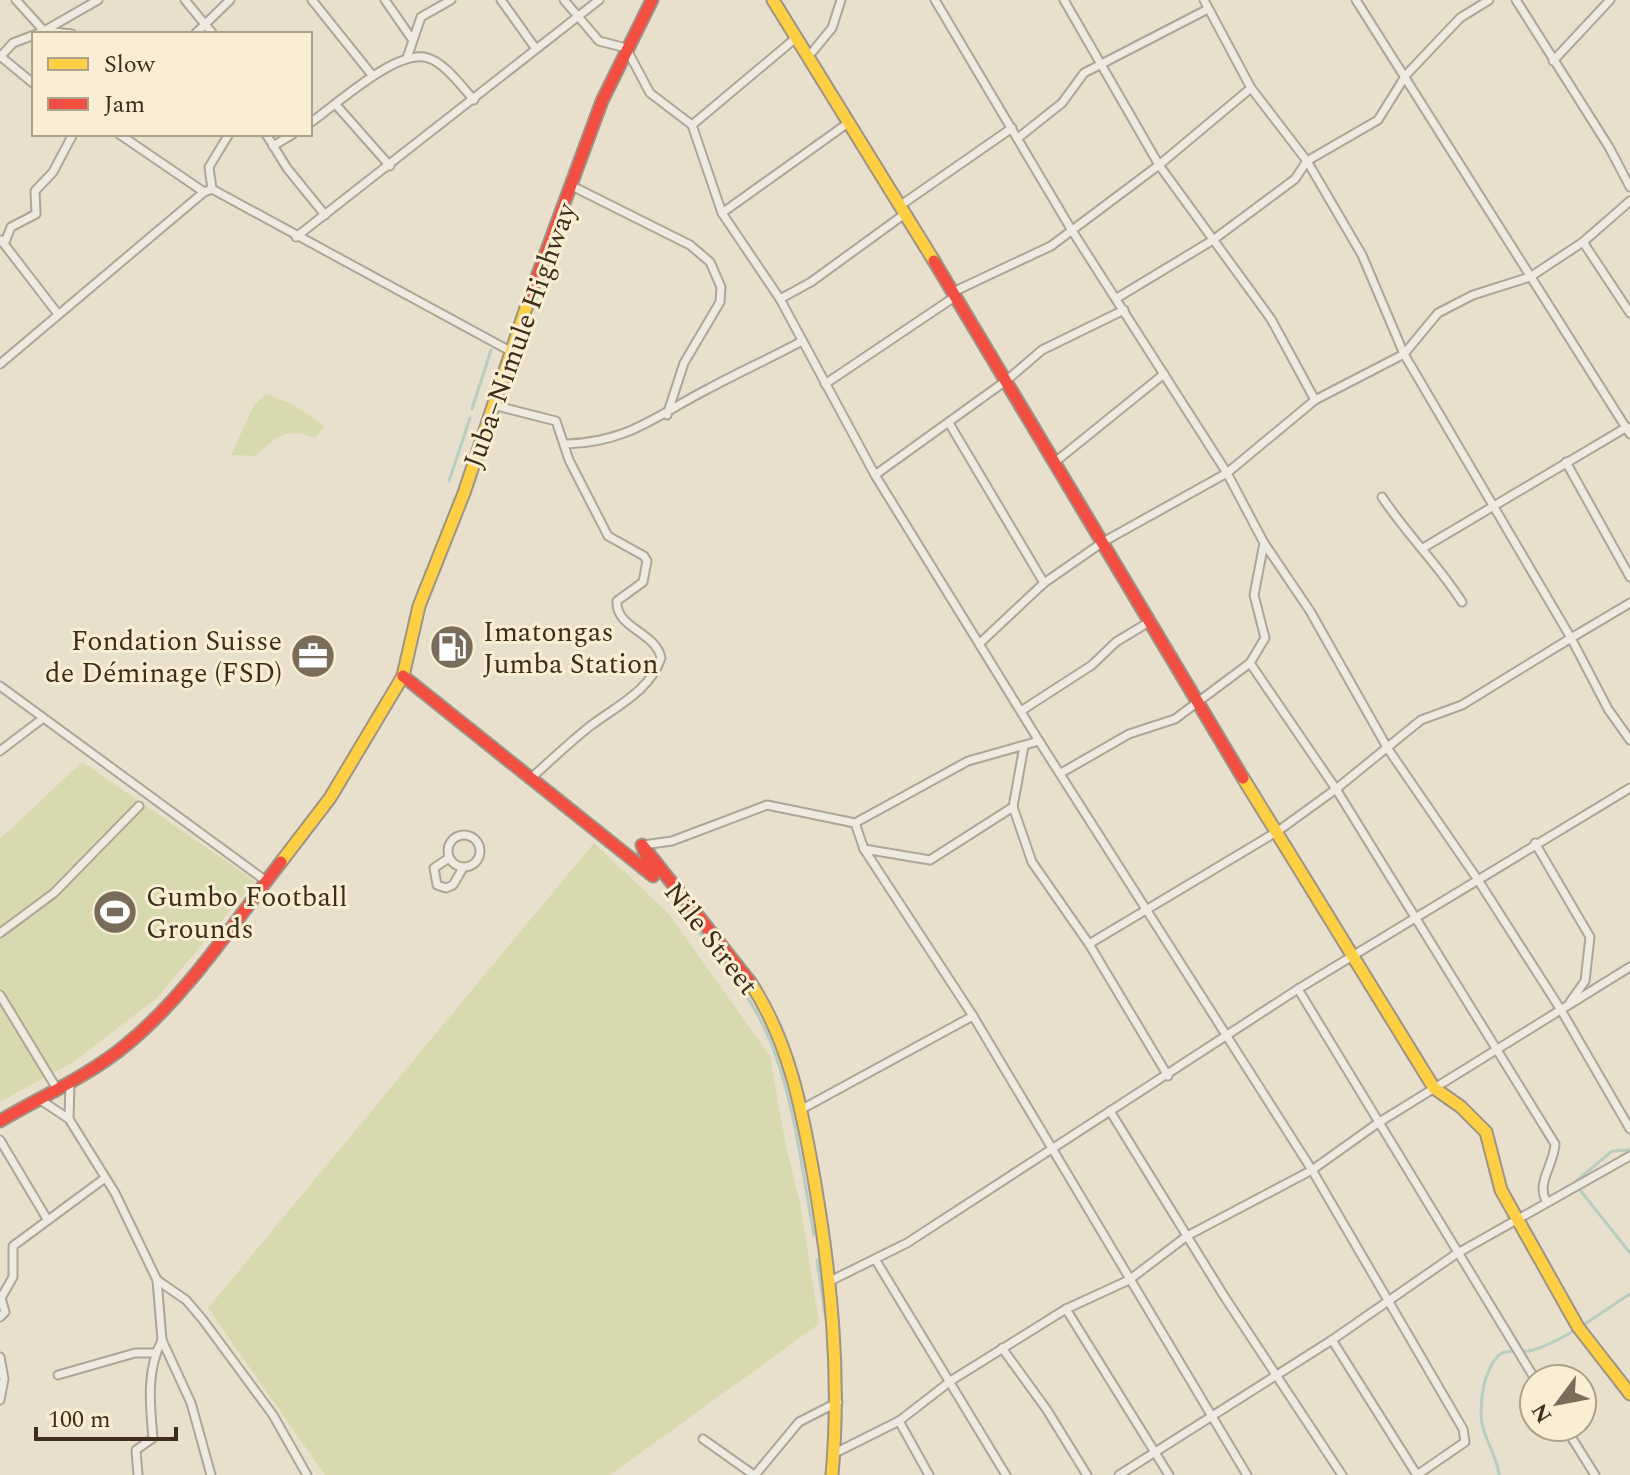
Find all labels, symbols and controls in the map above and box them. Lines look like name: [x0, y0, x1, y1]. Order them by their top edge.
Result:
legend: [32, 32, 312, 136]
text: Slow: [104, 47, 156, 83]
text: Jam: [104, 87, 145, 123]
street label: Juba–Nimule Highway: [452, 195, 589, 474]
place label: Imatongas Jumba Station: [483, 611, 659, 686]
place label: Fondation Suisse de Déminage (FSD): [45, 620, 282, 695]
fuel station icon: Imatongas Jumba Station: [428, 623, 476, 671]
office icon: Fondation Suisse de Déminage (FSD): [289, 632, 337, 680]
street label: Nile Street: [653, 873, 769, 1005]
place label: Gumbo Football Grounds: [146, 876, 347, 951]
sports icon: Gumbo Football Grounds: [91, 888, 139, 936]
north arrow: [1518, 1363, 1598, 1443]
scale bar: [36, 1391, 176, 1441]
text: N: [1524, 1396, 1561, 1429]
text: 100 m: [48, 1402, 111, 1438]

